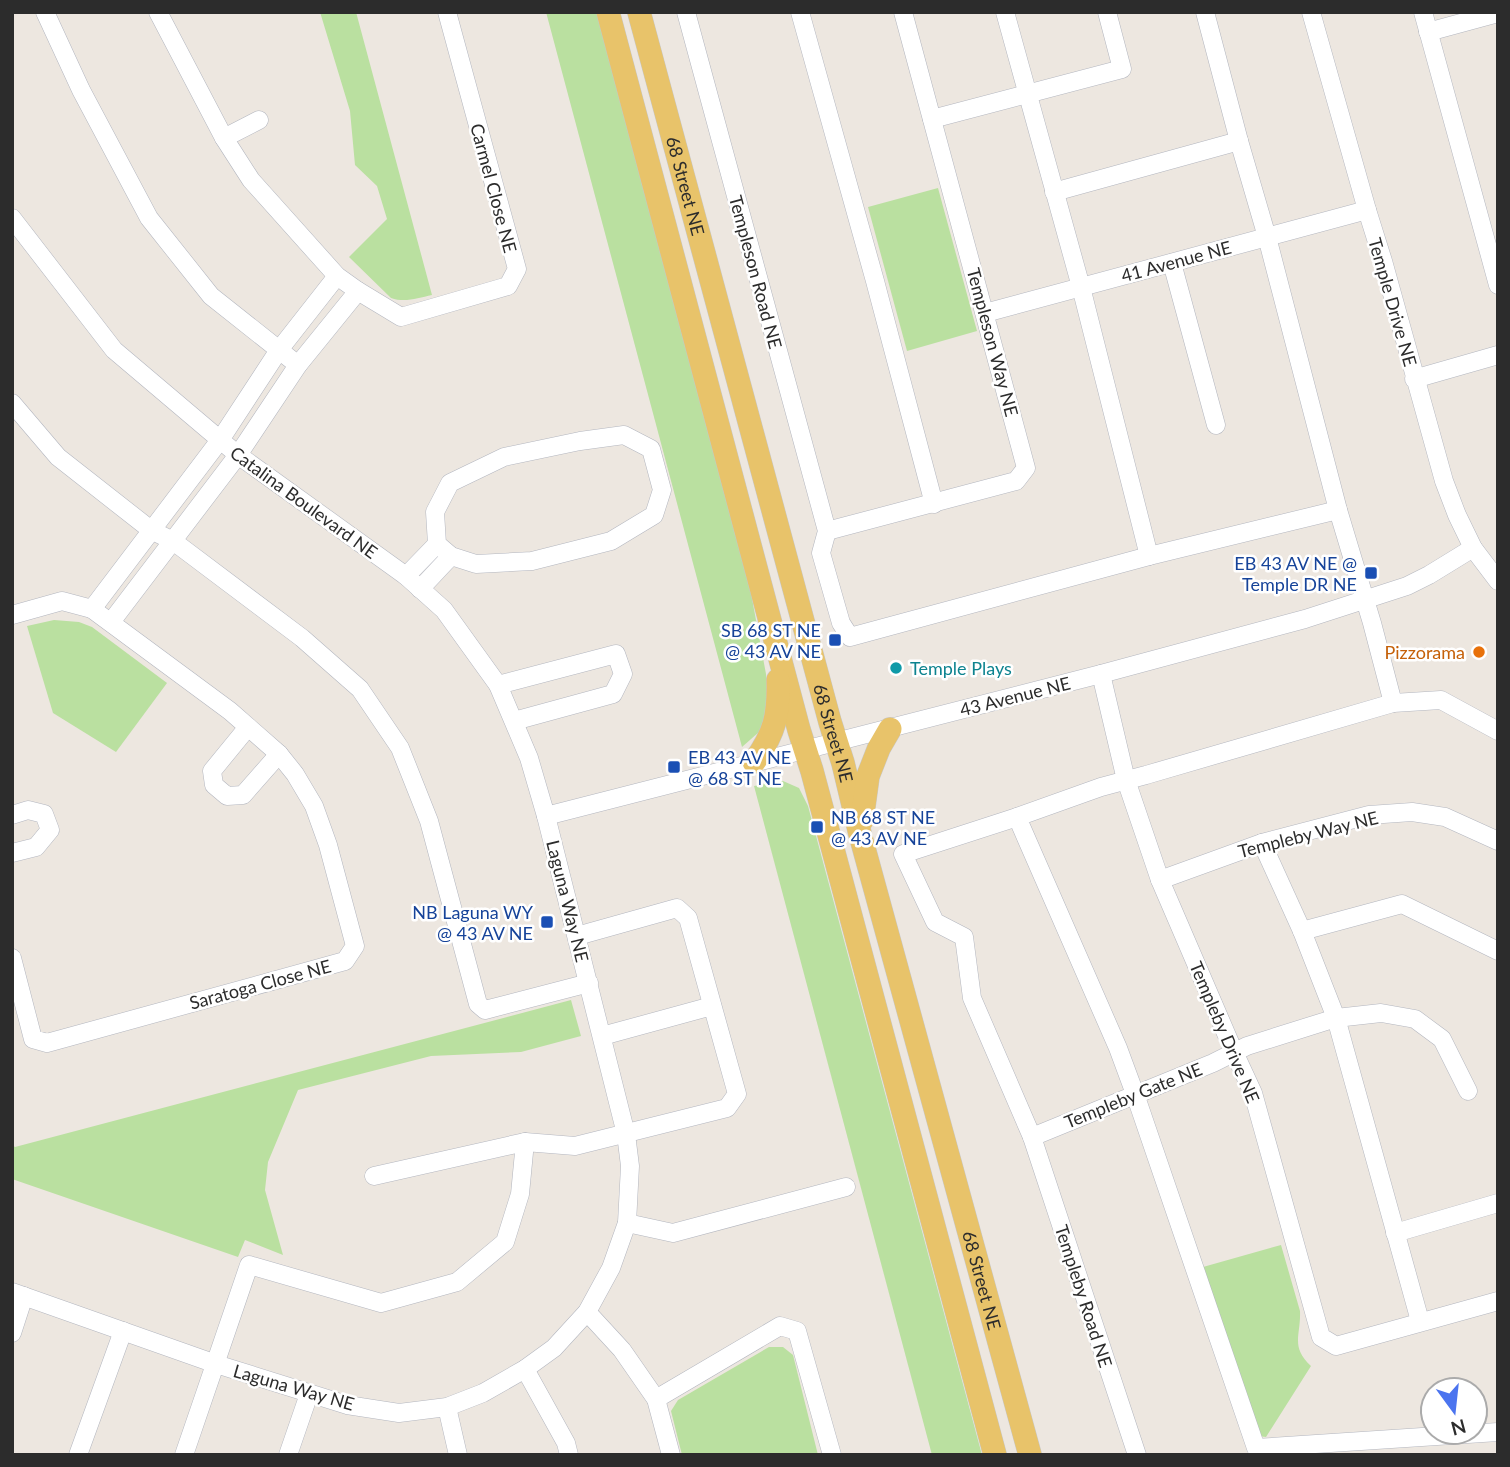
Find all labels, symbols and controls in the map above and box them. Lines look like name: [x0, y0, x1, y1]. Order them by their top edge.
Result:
street label: Carmel Close NE: [466, 121, 522, 255]
street label: 68 Street NE: [662, 134, 710, 238]
street label: Templeson Road NE: [725, 193, 787, 351]
street label: Temple Drive NE: [1364, 235, 1422, 369]
street label: 41 Avenue NE: [1118, 236, 1234, 286]
street label: Templeson Way NE: [963, 265, 1023, 419]
street label: Catalina Boulevard NE: [226, 441, 382, 563]
place label: EB 43 AV NE @ Temple DR NE: [1234, 552, 1357, 595]
marker: EB 43 AV NE @ Temple DR NE: [1363, 565, 1379, 581]
place label: SB 68 ST NE @ 43 AV NE: [721, 619, 821, 662]
marker: SB 68 ST NE @ 43 AV NE: [827, 632, 843, 648]
place label: Pizzorama: [1385, 641, 1465, 663]
marker: Pizzorama: [1471, 644, 1487, 660]
place label: Temple Plays: [910, 657, 1012, 679]
marker: Temple Plays: [888, 660, 904, 676]
street label: 43 Avenue NE: [957, 672, 1073, 720]
street label: 68 Street NE: [809, 681, 858, 785]
place label: EB 43 AV NE @ 68 ST NE: [688, 746, 791, 789]
marker: EB 43 AV NE @ 68 ST NE: [666, 759, 682, 775]
place label: NB 68 ST NE @ 43 AV NE: [831, 806, 935, 849]
street label: Templeby Way NE: [1236, 806, 1380, 862]
marker: NB 68 ST NE @ 43 AV NE: [809, 819, 825, 835]
street label: Laguna Way NE: [542, 838, 594, 964]
place label: NB Laguna WY @ 43 AV NE: [412, 901, 534, 944]
marker: NB Laguna WY @ 43 AV NE: [539, 914, 555, 930]
street label: Saratoga Close NE: [187, 955, 333, 1013]
street label: Templeby Drive NE: [1185, 958, 1265, 1106]
street label: Templeby Gate NE: [1061, 1057, 1205, 1133]
street label: Templeby Road NE: [1051, 1222, 1117, 1370]
street label: 68 Street NE: [958, 1228, 1006, 1332]
street label: Laguna Way NE: [231, 1359, 357, 1415]
north arrow: [1419, 1376, 1489, 1446]
text: N: [1448, 1415, 1469, 1441]

